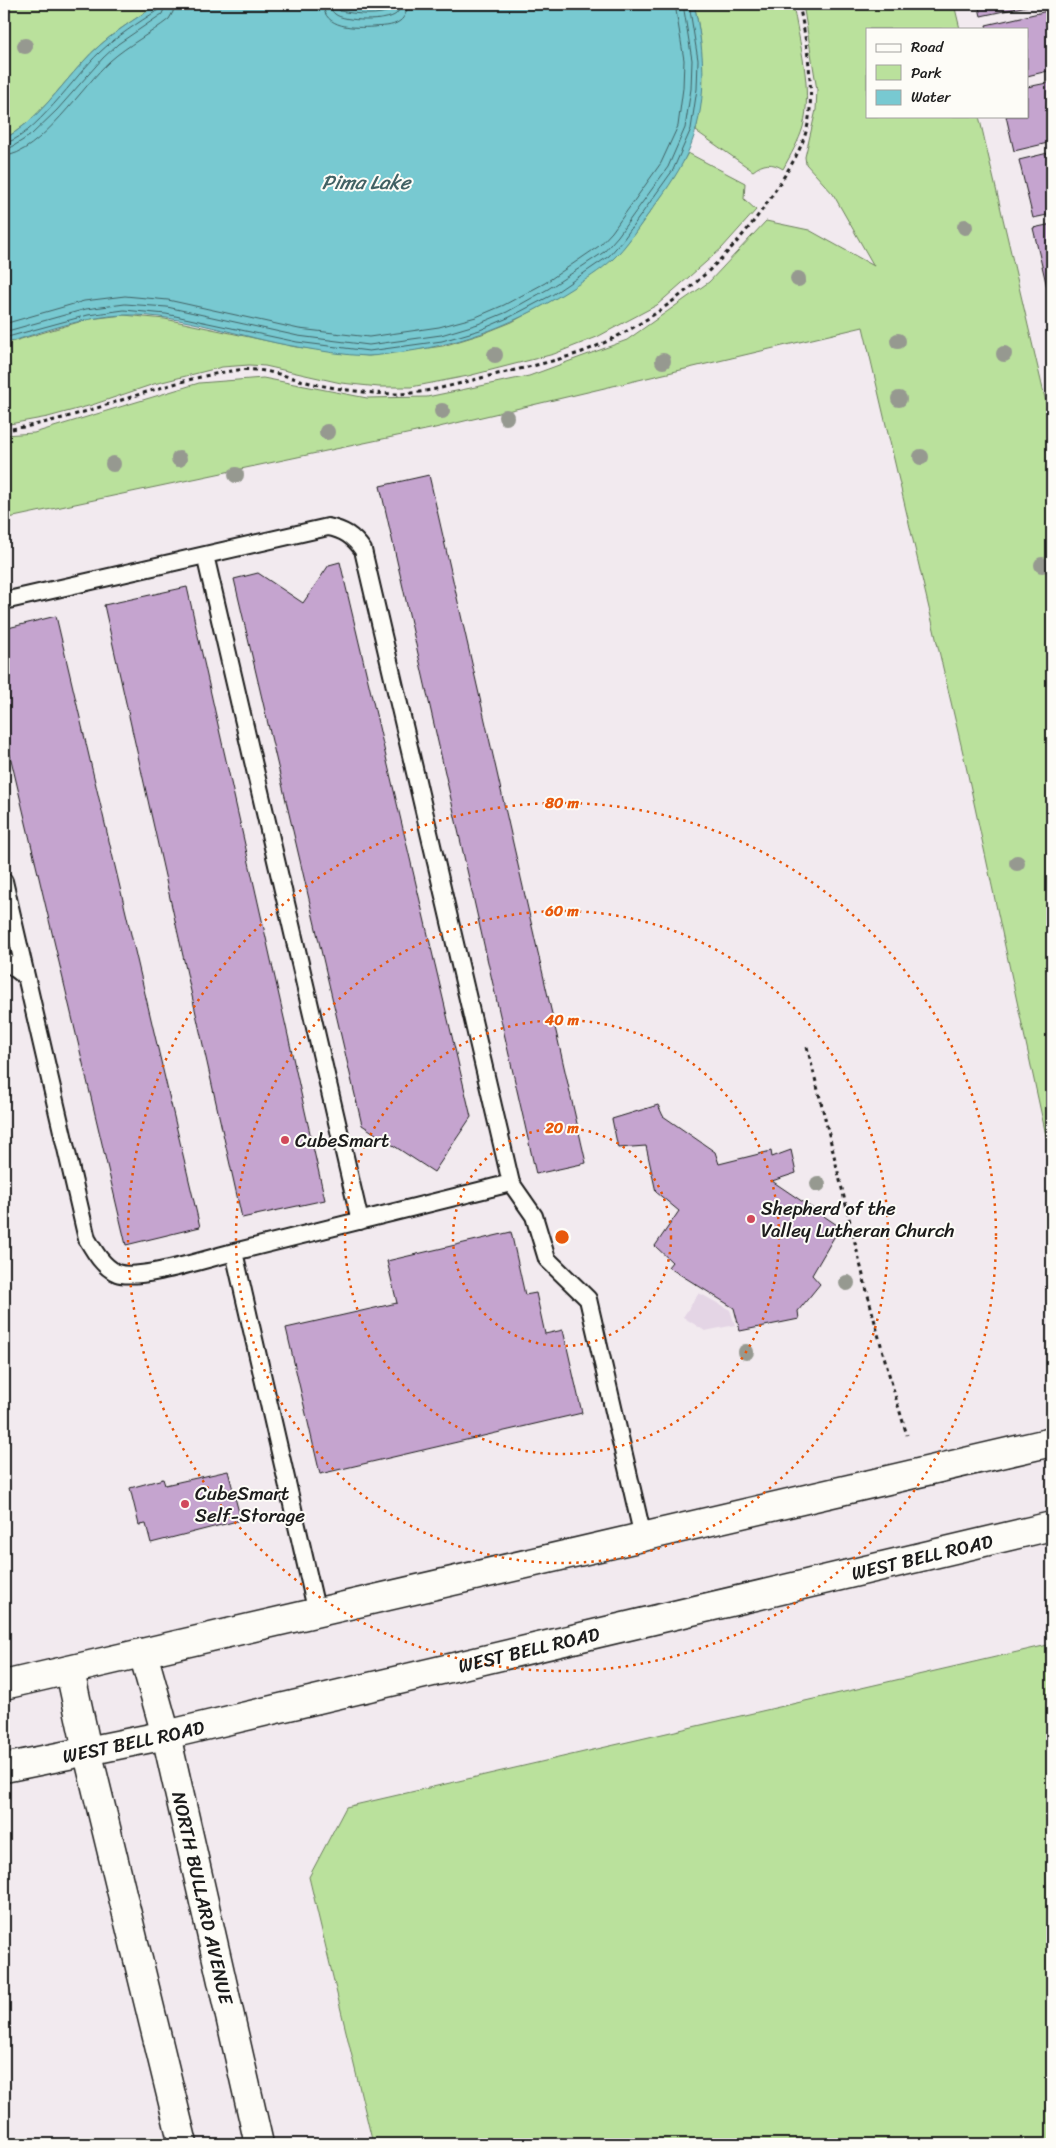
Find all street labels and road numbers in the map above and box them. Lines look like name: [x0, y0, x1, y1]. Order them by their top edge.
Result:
street label: WEST BELL ROAD: [848, 1524, 997, 1590]
street label: WEST BELL ROAD: [455, 1617, 603, 1683]
street label: WEST BELL ROAD: [59, 1710, 208, 1773]
street label: NORTH BULLARD AVENUE: [162, 1788, 243, 2009]

